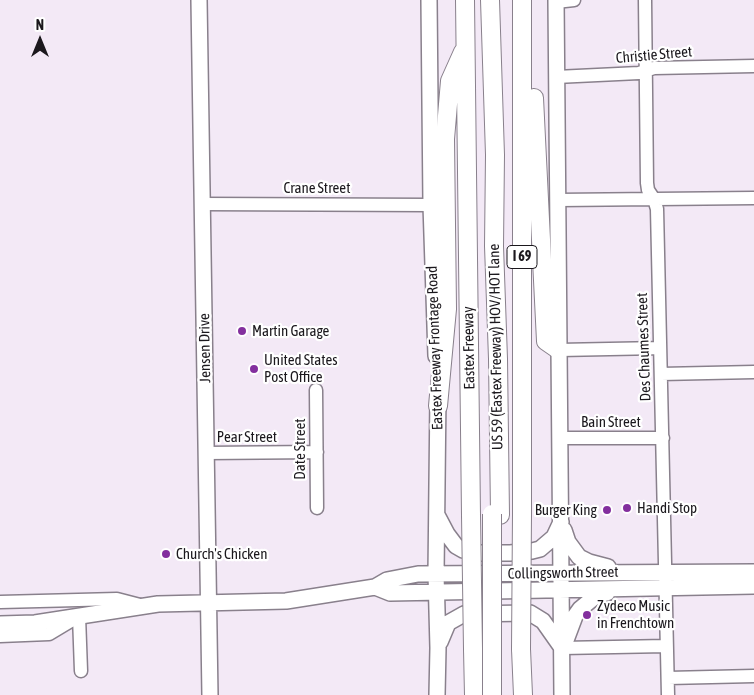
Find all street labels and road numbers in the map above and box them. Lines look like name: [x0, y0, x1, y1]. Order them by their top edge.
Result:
street label: Christie Street: [615, 43, 693, 67]
street label: Crane Street: [284, 179, 350, 197]
street label: US 59 (Eastex Freeway) HOV/HOT lane: [485, 244, 507, 450]
road number: I 69: [507, 246, 537, 268]
street label: Eastex Freeway Frontage Road: [423, 265, 447, 431]
street label: Des Chaumes Street: [633, 292, 655, 402]
street label: Eastex Freeway: [459, 306, 479, 390]
street label: Jensen Drive: [195, 313, 215, 383]
street label: Bain Street: [581, 413, 641, 431]
street label: Date Street: [291, 418, 309, 480]
street label: Pear Street: [217, 428, 277, 446]
street label: Collingsworth Street: [507, 563, 619, 583]

